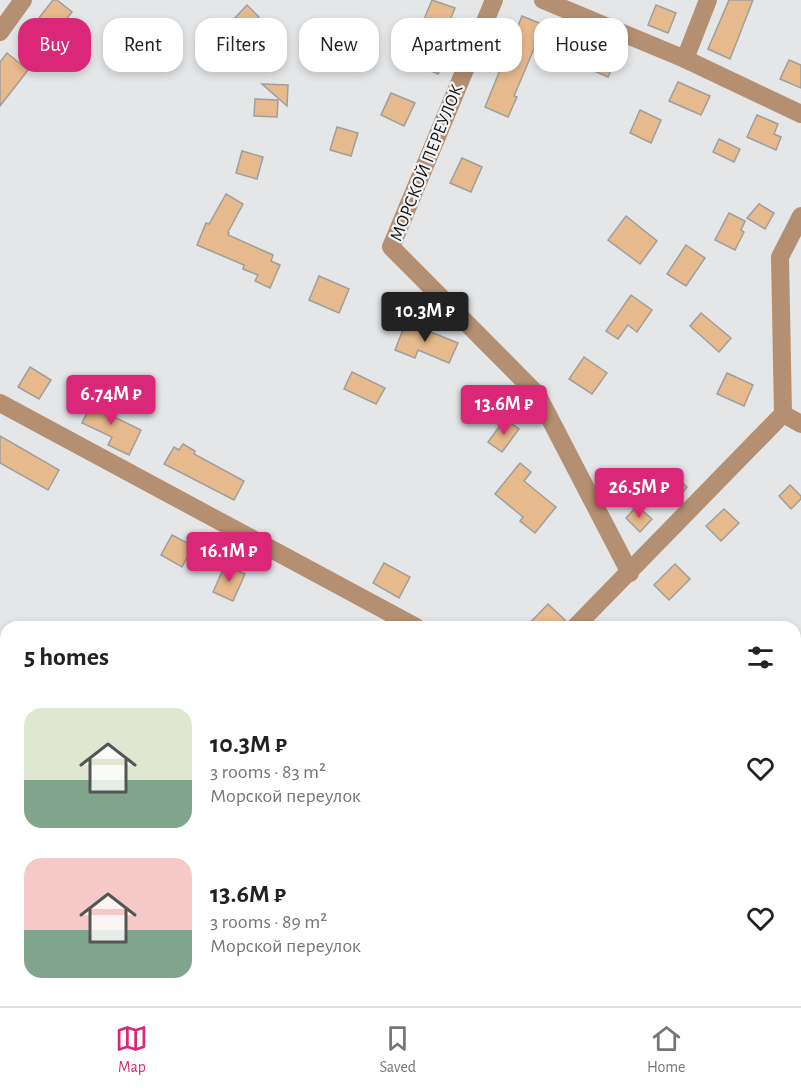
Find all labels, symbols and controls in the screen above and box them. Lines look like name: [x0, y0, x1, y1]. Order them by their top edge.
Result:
chip: Buy: [18, 18, 91, 72]
chip: Rent: [103, 18, 183, 72]
chip: Filters: [195, 18, 287, 72]
chip: New: [299, 18, 379, 72]
chip: Apartment: [391, 18, 522, 72]
chip: House: [534, 18, 628, 72]
street label: МОРСКОЙ ПЕРЕУЛОК: [385, 81, 467, 244]
pin: 10.3M ₽: [370, 292, 480, 343]
text: 10.3M ₽: [395, 301, 455, 321]
pin: 6.74M ₽: [56, 375, 166, 426]
text: 6.74M ₽: [80, 384, 142, 404]
pin: 13.6M ₽: [449, 385, 559, 436]
text: 13.6M ₽: [475, 394, 533, 414]
pin: 26.5M ₽: [584, 468, 694, 519]
text: 26.5M ₽: [609, 477, 669, 497]
pin: 16.1M ₽: [174, 532, 284, 583]
text: 16.1M ₽: [201, 541, 257, 561]
icon: filters: [744, 641, 777, 674]
text: 5 homes: [24, 644, 109, 670]
text: 10.3M ₽: [210, 731, 287, 757]
icon: home: [72, 732, 144, 804]
icon: heart: [744, 752, 777, 785]
text: 3 rooms · 83 m²: [210, 762, 326, 782]
text: Морской переулок: [210, 786, 361, 806]
text: 13.6M ₽: [210, 881, 286, 907]
icon: home: [72, 882, 144, 954]
icon: heart: [744, 902, 777, 935]
text: 3 rooms · 89 m²: [210, 912, 327, 932]
text: Морской переулок: [210, 936, 361, 956]
tab: Map: [115, 1022, 148, 1077]
tab: Saved: [379, 1022, 416, 1077]
tab: Home: [647, 1022, 686, 1077]

